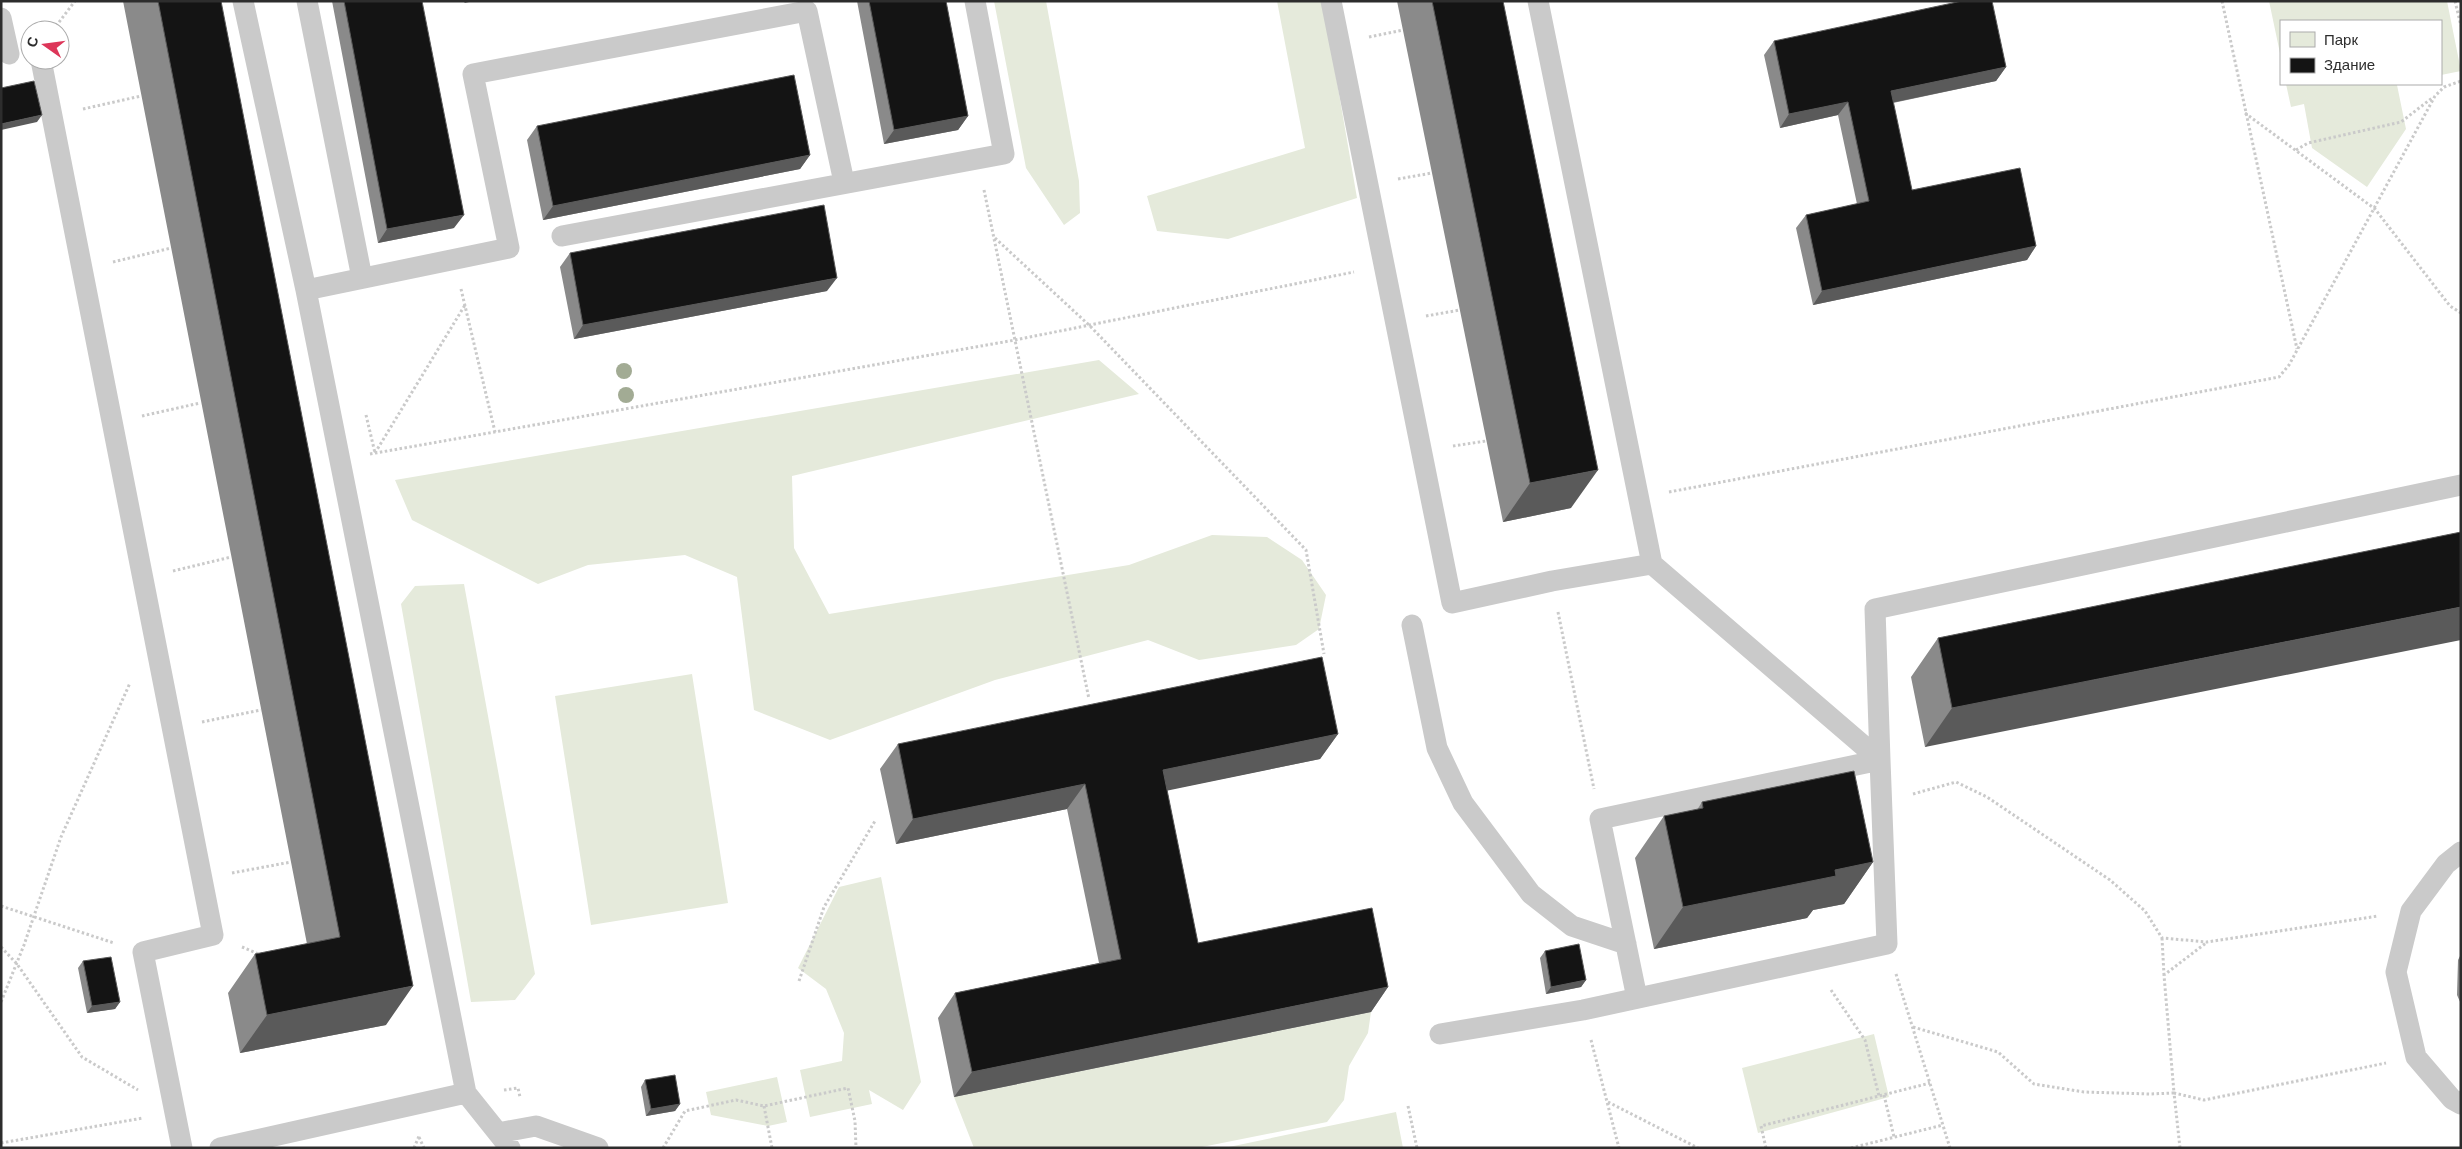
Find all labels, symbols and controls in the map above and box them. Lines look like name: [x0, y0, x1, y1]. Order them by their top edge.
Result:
north arrow: [20, 20, 70, 70]
legend: [2280, 20, 2442, 85]
text: Парк: [2324, 30, 2358, 50]
text: С: [22, 35, 42, 49]
text: Здание: [2324, 55, 2375, 75]

